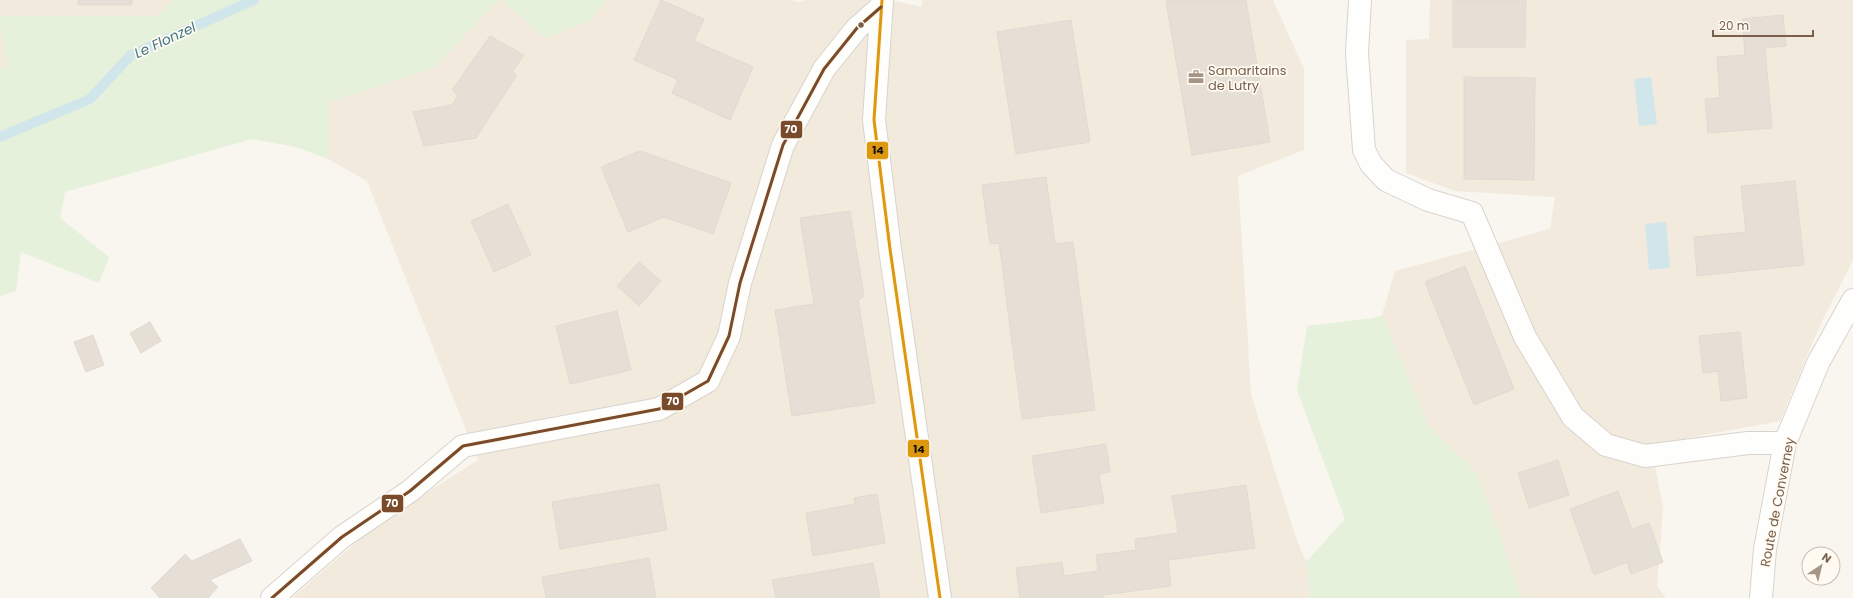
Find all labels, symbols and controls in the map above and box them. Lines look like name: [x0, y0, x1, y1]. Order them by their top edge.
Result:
scale bar: [1713, 12, 1813, 38]
water label: Le Flonzel: [131, 17, 200, 63]
text: 20 m: [1719, 17, 1749, 34]
unlabelled marker: [856, 20, 866, 30]
place label: Samaritains de Lutry: [1208, 61, 1287, 95]
office icon: Samaritains de Lutry: [1187, 68, 1205, 86]
line badge: 70: [780, 120, 803, 139]
text: 70: [784, 121, 798, 137]
line badge: 14: [866, 141, 889, 160]
text: 14: [872, 142, 884, 158]
line badge: 70: [661, 392, 684, 411]
text: 70: [666, 393, 680, 409]
street label: Route de Converney: [1756, 435, 1800, 569]
line badge: 14: [907, 439, 930, 458]
text: 14: [913, 441, 925, 457]
line badge: 70: [381, 494, 404, 513]
text: 70: [385, 495, 399, 511]
north arrow: [1801, 546, 1841, 586]
text: N: [1819, 549, 1835, 567]

